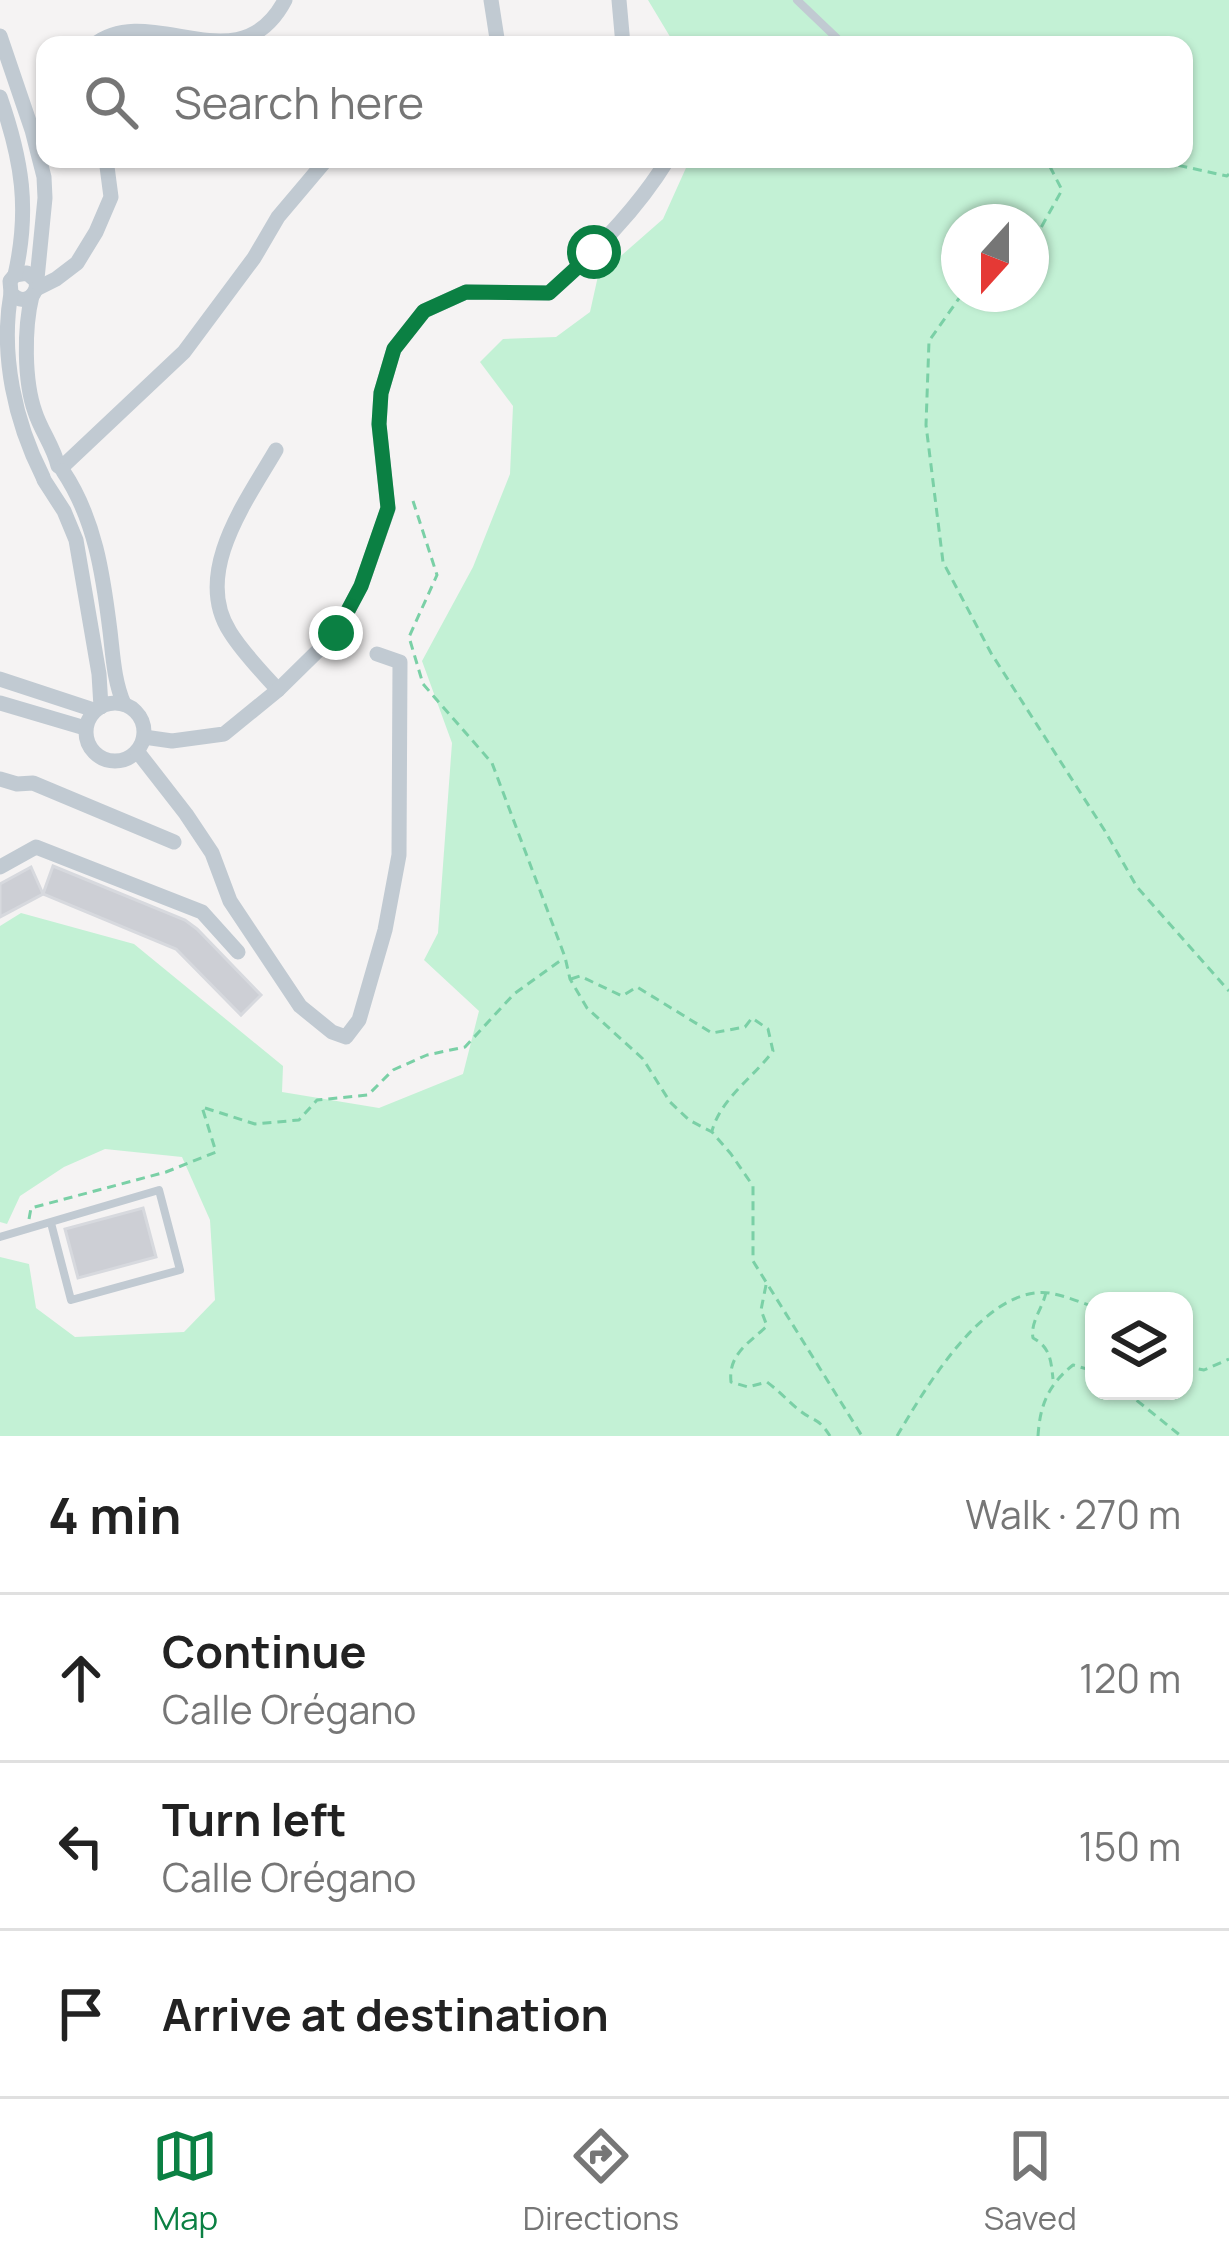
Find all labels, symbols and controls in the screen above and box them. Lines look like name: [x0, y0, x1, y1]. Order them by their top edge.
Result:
search box: [36, 36, 1193, 168]
icon: search: [78, 69, 144, 135]
text: Search here: [174, 71, 424, 133]
north arrow: [941, 204, 1049, 312]
route start: [567, 225, 621, 279]
route end: [309, 606, 363, 660]
map controls: [1085, 1292, 1193, 1400]
button: layers: [1085, 1292, 1193, 1400]
text: 4 min: [48, 1480, 181, 1549]
text: Walk · 270 m: [965, 1487, 1181, 1541]
text: Continue: [162, 1620, 367, 1682]
icon: ahead: [48, 1645, 114, 1711]
text: 120 m: [1079, 1651, 1181, 1705]
text: Calle Orégano: [162, 1682, 416, 1736]
text: Turn left: [162, 1788, 347, 1850]
icon: left: [48, 1813, 114, 1879]
text: 150 m: [1079, 1819, 1181, 1873]
text: Calle Orégano: [162, 1850, 416, 1904]
icon: arrive: [48, 1981, 114, 2047]
text: Arrive at destination: [162, 1983, 609, 2045]
tab: Map: [152, 2123, 218, 2240]
tab: Directions: [523, 2123, 679, 2240]
tab: Saved: [984, 2123, 1077, 2240]

